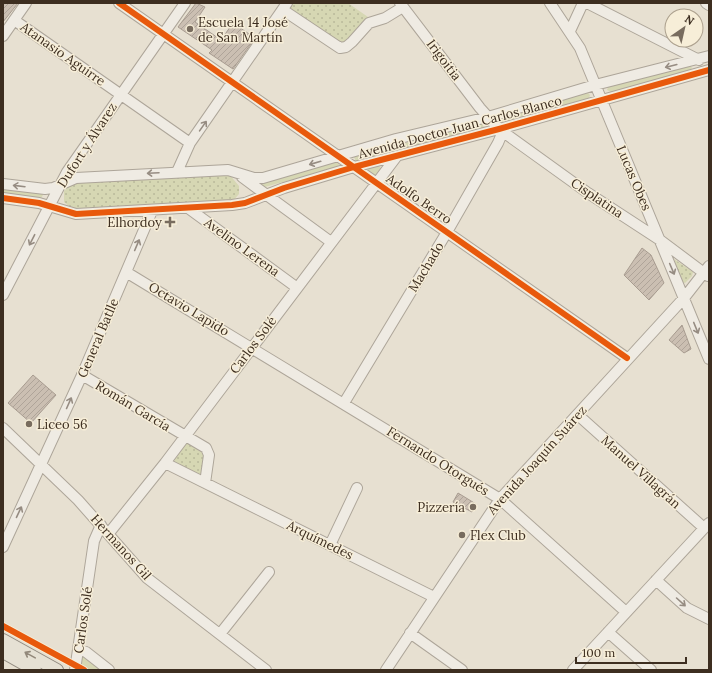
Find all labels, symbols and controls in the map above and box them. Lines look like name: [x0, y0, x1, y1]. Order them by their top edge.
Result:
north arrow: [664, 8, 704, 48]
text: N: [682, 12, 697, 28]
place label: Escuela 14 José de San Martín: [198, 14, 288, 46]
street label: Atanasio Aguirre: [16, 18, 109, 90]
marker: Escuela 14 José de San Martín: [185, 24, 195, 34]
street label: Irigoitia: [423, 36, 465, 84]
one-way arrow: [665, 63, 678, 70]
street label: Avenida Doctor Juan Carlos Blanco: [355, 92, 564, 163]
street label: Dufort y Álvarez: [53, 99, 121, 191]
one-way arrow: [199, 121, 207, 132]
street label: Lucas Obes: [613, 143, 655, 213]
one-way arrow: [309, 160, 322, 167]
one-way arrow: [147, 170, 160, 177]
street label: Adolfo Berro: [382, 170, 455, 228]
street label: Cisplatina: [567, 174, 627, 222]
one-way arrow: [13, 182, 26, 190]
street label: Avelino Lerena: [200, 213, 283, 280]
place label: Elhordoy: [107, 214, 162, 231]
marker: Elhordoy: [165, 217, 175, 227]
one-way arrow: [27, 234, 35, 246]
street label: Machado: [404, 239, 448, 295]
one-way arrow: [134, 240, 142, 252]
one-way arrow: [668, 262, 676, 274]
street label: Octavio Lapido: [146, 278, 233, 340]
street label: General Batlle: [74, 296, 122, 380]
street label: Carlos Solé: [226, 313, 280, 377]
one-way arrow: [693, 322, 701, 334]
street label: Román García: [92, 377, 174, 435]
one-way arrow: [66, 398, 73, 410]
street label: Avenida Joaquín Suárez: [483, 402, 591, 519]
place label: Liceo 56: [37, 416, 88, 433]
marker: Liceo 56: [24, 419, 34, 429]
street label: Fernando Otorgués: [384, 423, 492, 499]
street label: Manuel Villagrán: [598, 432, 684, 512]
place label: Pizzería: [417, 499, 465, 516]
marker: Pizzería: [468, 502, 478, 512]
one-way arrow: [16, 506, 23, 518]
street label: Hermanos Gil: [87, 511, 155, 584]
street label: Arquímedes: [283, 516, 356, 563]
place label: Flex Club: [470, 527, 526, 544]
marker: Flex Club: [457, 530, 467, 540]
street label: Carlos Solé: [70, 585, 96, 655]
one-way arrow: [676, 598, 686, 607]
scale bar: [576, 639, 686, 665]
text: 100 m: [582, 645, 615, 660]
one-way arrow: [24, 651, 36, 658]

